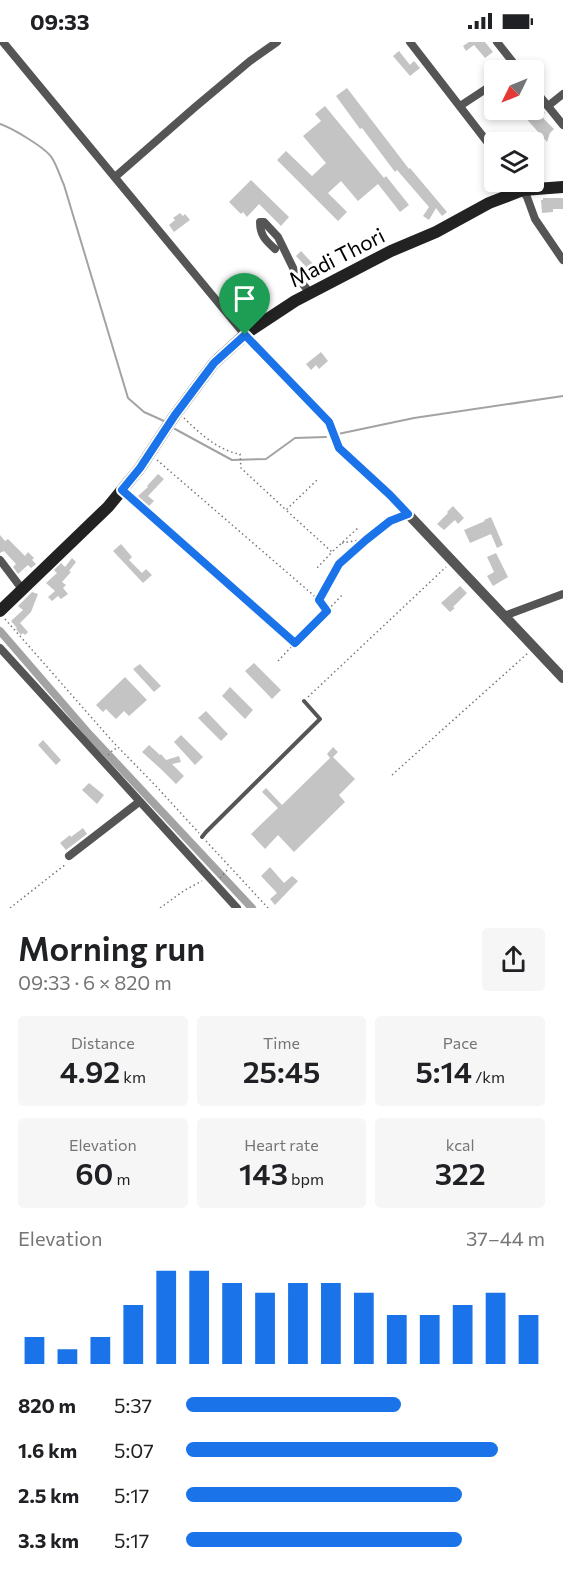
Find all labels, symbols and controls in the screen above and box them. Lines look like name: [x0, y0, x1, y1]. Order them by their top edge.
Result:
text: 09:33: [30, 8, 90, 35]
north arrow: [484, 60, 544, 120]
map controls: [484, 60, 544, 192]
button: layers: [484, 132, 544, 192]
street label: Madi Thori: [284, 222, 388, 291]
pin: [219, 273, 270, 335]
icon: arrive: [228, 282, 261, 315]
text: Morning run: [18, 927, 205, 968]
button: share: [482, 928, 545, 991]
text: 09:33 · 6 × 820 m: [18, 970, 172, 994]
text: Distance: [71, 1033, 135, 1052]
text: Time: [263, 1033, 300, 1052]
text: Pace: [443, 1033, 478, 1052]
text: 4.92: [60, 1052, 120, 1089]
text: 25:45: [243, 1052, 320, 1089]
text: 5:14: [415, 1052, 472, 1089]
text: km: [120, 1067, 146, 1086]
text: /km: [472, 1067, 505, 1086]
text: Elevation: [69, 1135, 137, 1154]
text: Heart rate: [244, 1135, 319, 1154]
text: kcal: [446, 1135, 474, 1154]
text: 60: [75, 1154, 113, 1191]
text: 143: [239, 1154, 288, 1191]
text: 322: [435, 1154, 486, 1191]
text: m: [113, 1169, 130, 1188]
text: bpm: [288, 1169, 324, 1188]
text: Elevation: [18, 1226, 103, 1250]
text: 37–44 m: [466, 1226, 545, 1250]
text: 820 m: [18, 1393, 76, 1417]
text: 5:37: [114, 1393, 152, 1417]
text: 1.6 km: [18, 1438, 77, 1462]
text: 5:07: [114, 1438, 154, 1462]
text: 2.5 km: [18, 1483, 79, 1507]
text: 5:17: [114, 1483, 149, 1507]
text: 3.3 km: [18, 1528, 79, 1552]
text: 5:17: [114, 1528, 149, 1552]

